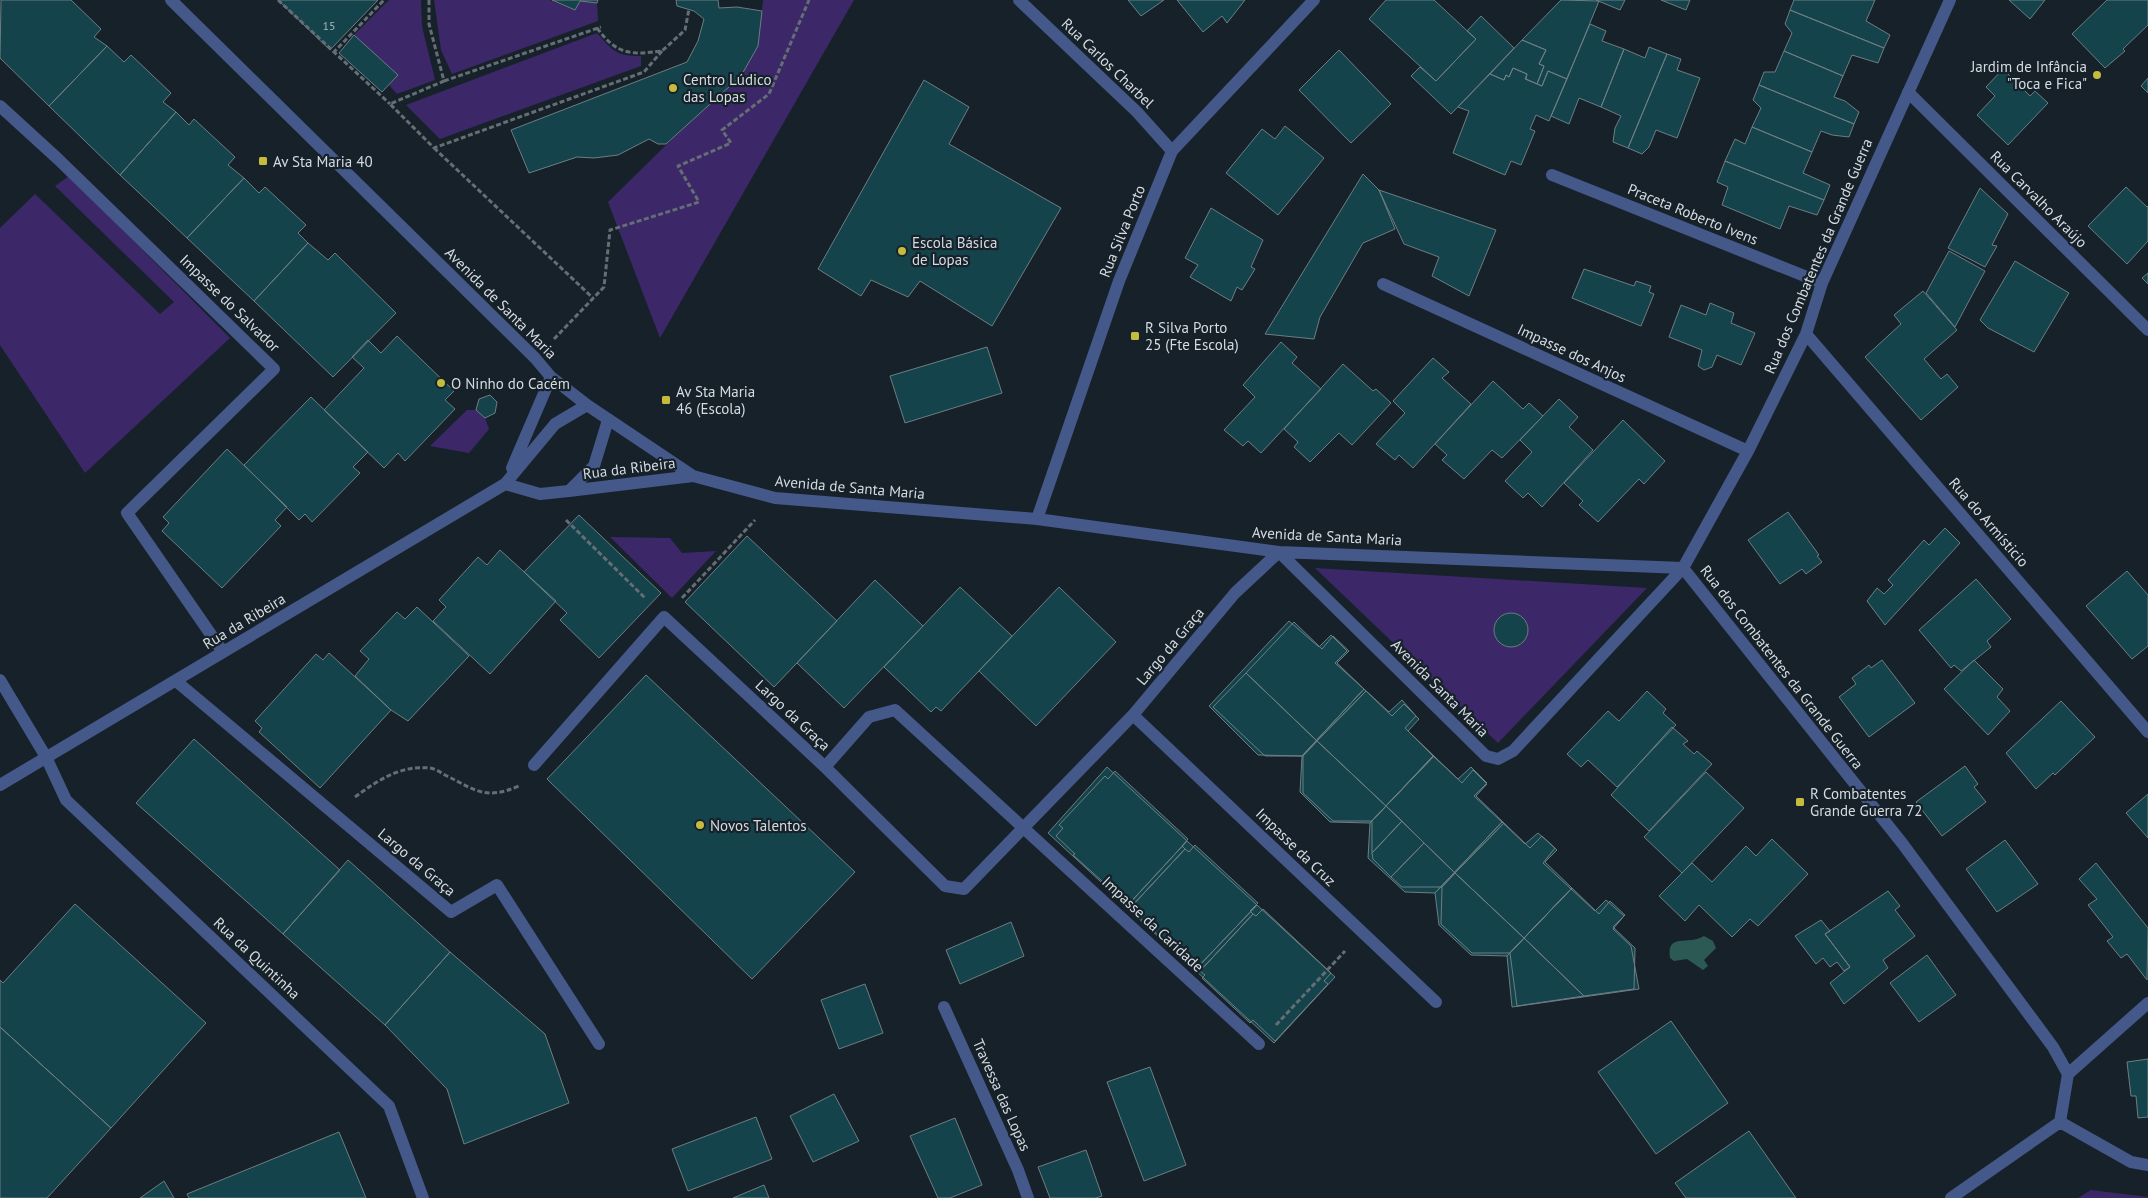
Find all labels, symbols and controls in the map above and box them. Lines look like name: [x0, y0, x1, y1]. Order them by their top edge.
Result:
street label: Rua Carlos Charbel: [1058, 14, 1159, 112]
house number: 15: [322, 18, 336, 33]
place label: Jardim de Infância "Toca e Fica": [1970, 57, 2087, 93]
marker: Jardim de Infância "Toca e Fica": [2091, 69, 2103, 81]
place label: Centro Lúdico das Lopas: [683, 70, 772, 106]
marker: Centro Lúdico das Lopas: [667, 82, 679, 94]
street label: Rua dos Combatentes da Grande Guerra: [1760, 135, 1876, 377]
street label: Rua Carvalho Araújo: [1987, 147, 2091, 251]
place label: Av Sta Maria 40: [273, 152, 373, 171]
marker: Av Sta Maria 40: [257, 155, 269, 167]
street label: Praceta Roberto Ivens: [1625, 179, 1761, 249]
street label: Rua Silva Porto: [1095, 182, 1149, 280]
place label: Escola Básica de Lopas: [912, 233, 997, 269]
street label: Avenida de Santa Maria: [441, 243, 561, 363]
marker: Escola Básica de Lopas: [896, 245, 908, 257]
street label: Impasse do Salvador: [176, 250, 284, 356]
place label: R Silva Porto 25 (Fte Escola): [1145, 318, 1239, 354]
street label: Impasse dos Anjos: [1515, 320, 1629, 386]
marker: R Silva Porto 25 (Fte Escola): [1129, 330, 1141, 342]
place label: O Ninho do Cacém: [451, 374, 570, 393]
marker: O Ninho do Cacém: [435, 377, 447, 389]
place label: Av Sta Maria 46 (Escola): [676, 382, 755, 418]
marker: Av Sta Maria 46 (Escola): [660, 394, 672, 406]
street label: Rua da Ribeira: [582, 453, 676, 483]
street label: Avenida de Santa Maria: [774, 471, 926, 503]
street label: Rua do Armísticio: [1945, 473, 2033, 571]
street label: Avenida de Santa Maria: [1251, 523, 1403, 549]
street label: Rua dos Combatentes da Grande Guerra: [1696, 561, 1868, 773]
street label: Rua da Ribeira: [199, 589, 289, 653]
street label: Largo da Graça: [1132, 603, 1208, 689]
street label: Avenida Santa Maria: [1387, 635, 1493, 741]
street label: Largo da Graça: [752, 675, 834, 755]
place label: R Combatentes Grande Guerra 72: [1810, 784, 1923, 820]
marker: R Combatentes Grande Guerra 72: [1794, 796, 1806, 808]
street label: Impasse da Cruz: [1252, 804, 1340, 890]
place label: Novos Talentos: [710, 816, 807, 835]
marker: Novos Talentos: [694, 819, 706, 831]
street label: Largo da Graça: [374, 824, 460, 900]
street label: Impasse da Caridade: [1098, 872, 1208, 976]
street label: Rua da Quintinha: [210, 913, 304, 1003]
street label: Travessa das Lopas: [969, 1036, 1035, 1154]

